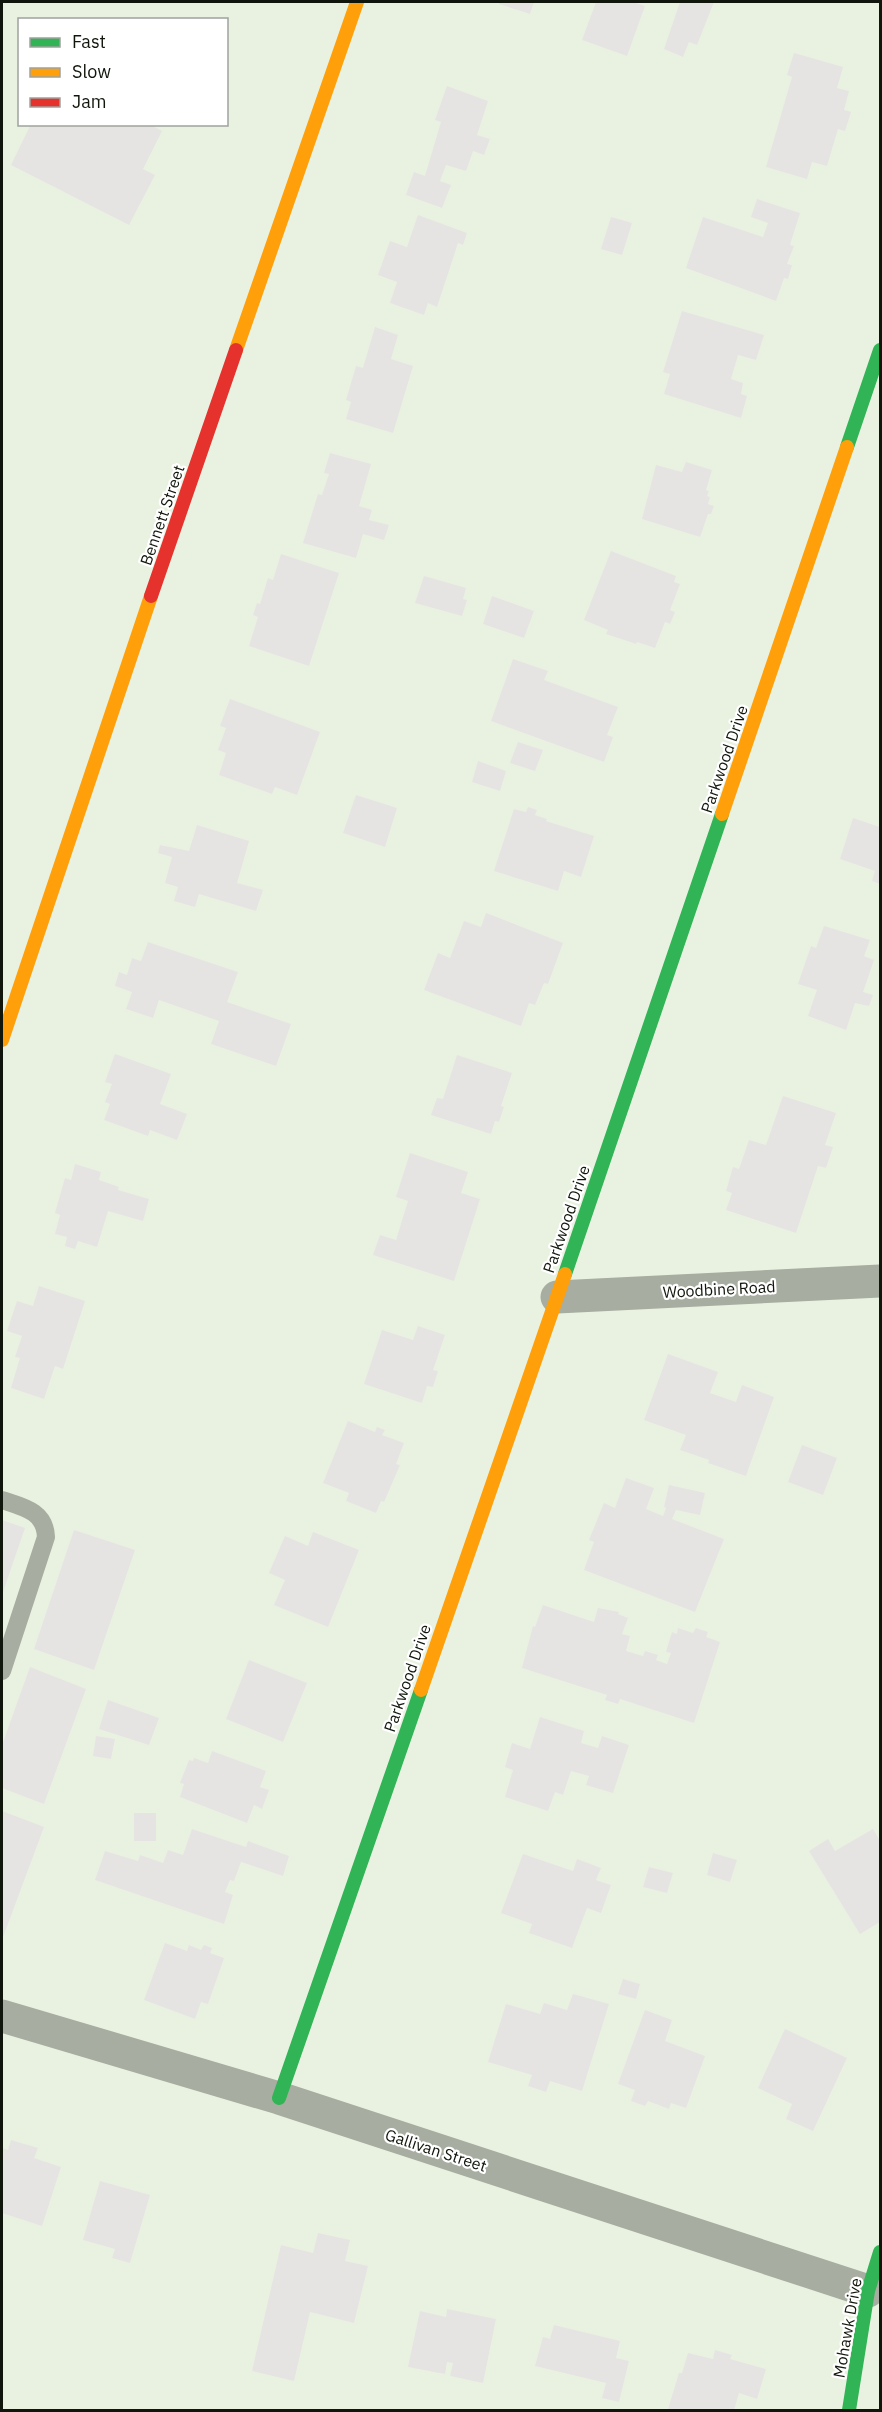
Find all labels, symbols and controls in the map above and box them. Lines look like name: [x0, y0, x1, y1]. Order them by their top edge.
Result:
legend: [18, 18, 228, 126]
text: Fast: [72, 30, 106, 53]
text: Slow: [72, 60, 111, 83]
text: Jam: [72, 90, 107, 113]
street label: Bennett Street: [135, 462, 189, 568]
street label: Parkwood Drive: [696, 702, 752, 816]
street label: Parkwood Drive: [538, 1162, 594, 1276]
street label: Woodbine Road: [662, 1276, 776, 1302]
street label: Parkwood Drive: [379, 1621, 435, 1735]
street label: Gallivan Street: [383, 2124, 489, 2176]
street label: Mohawk Drive: [828, 2276, 866, 2380]

